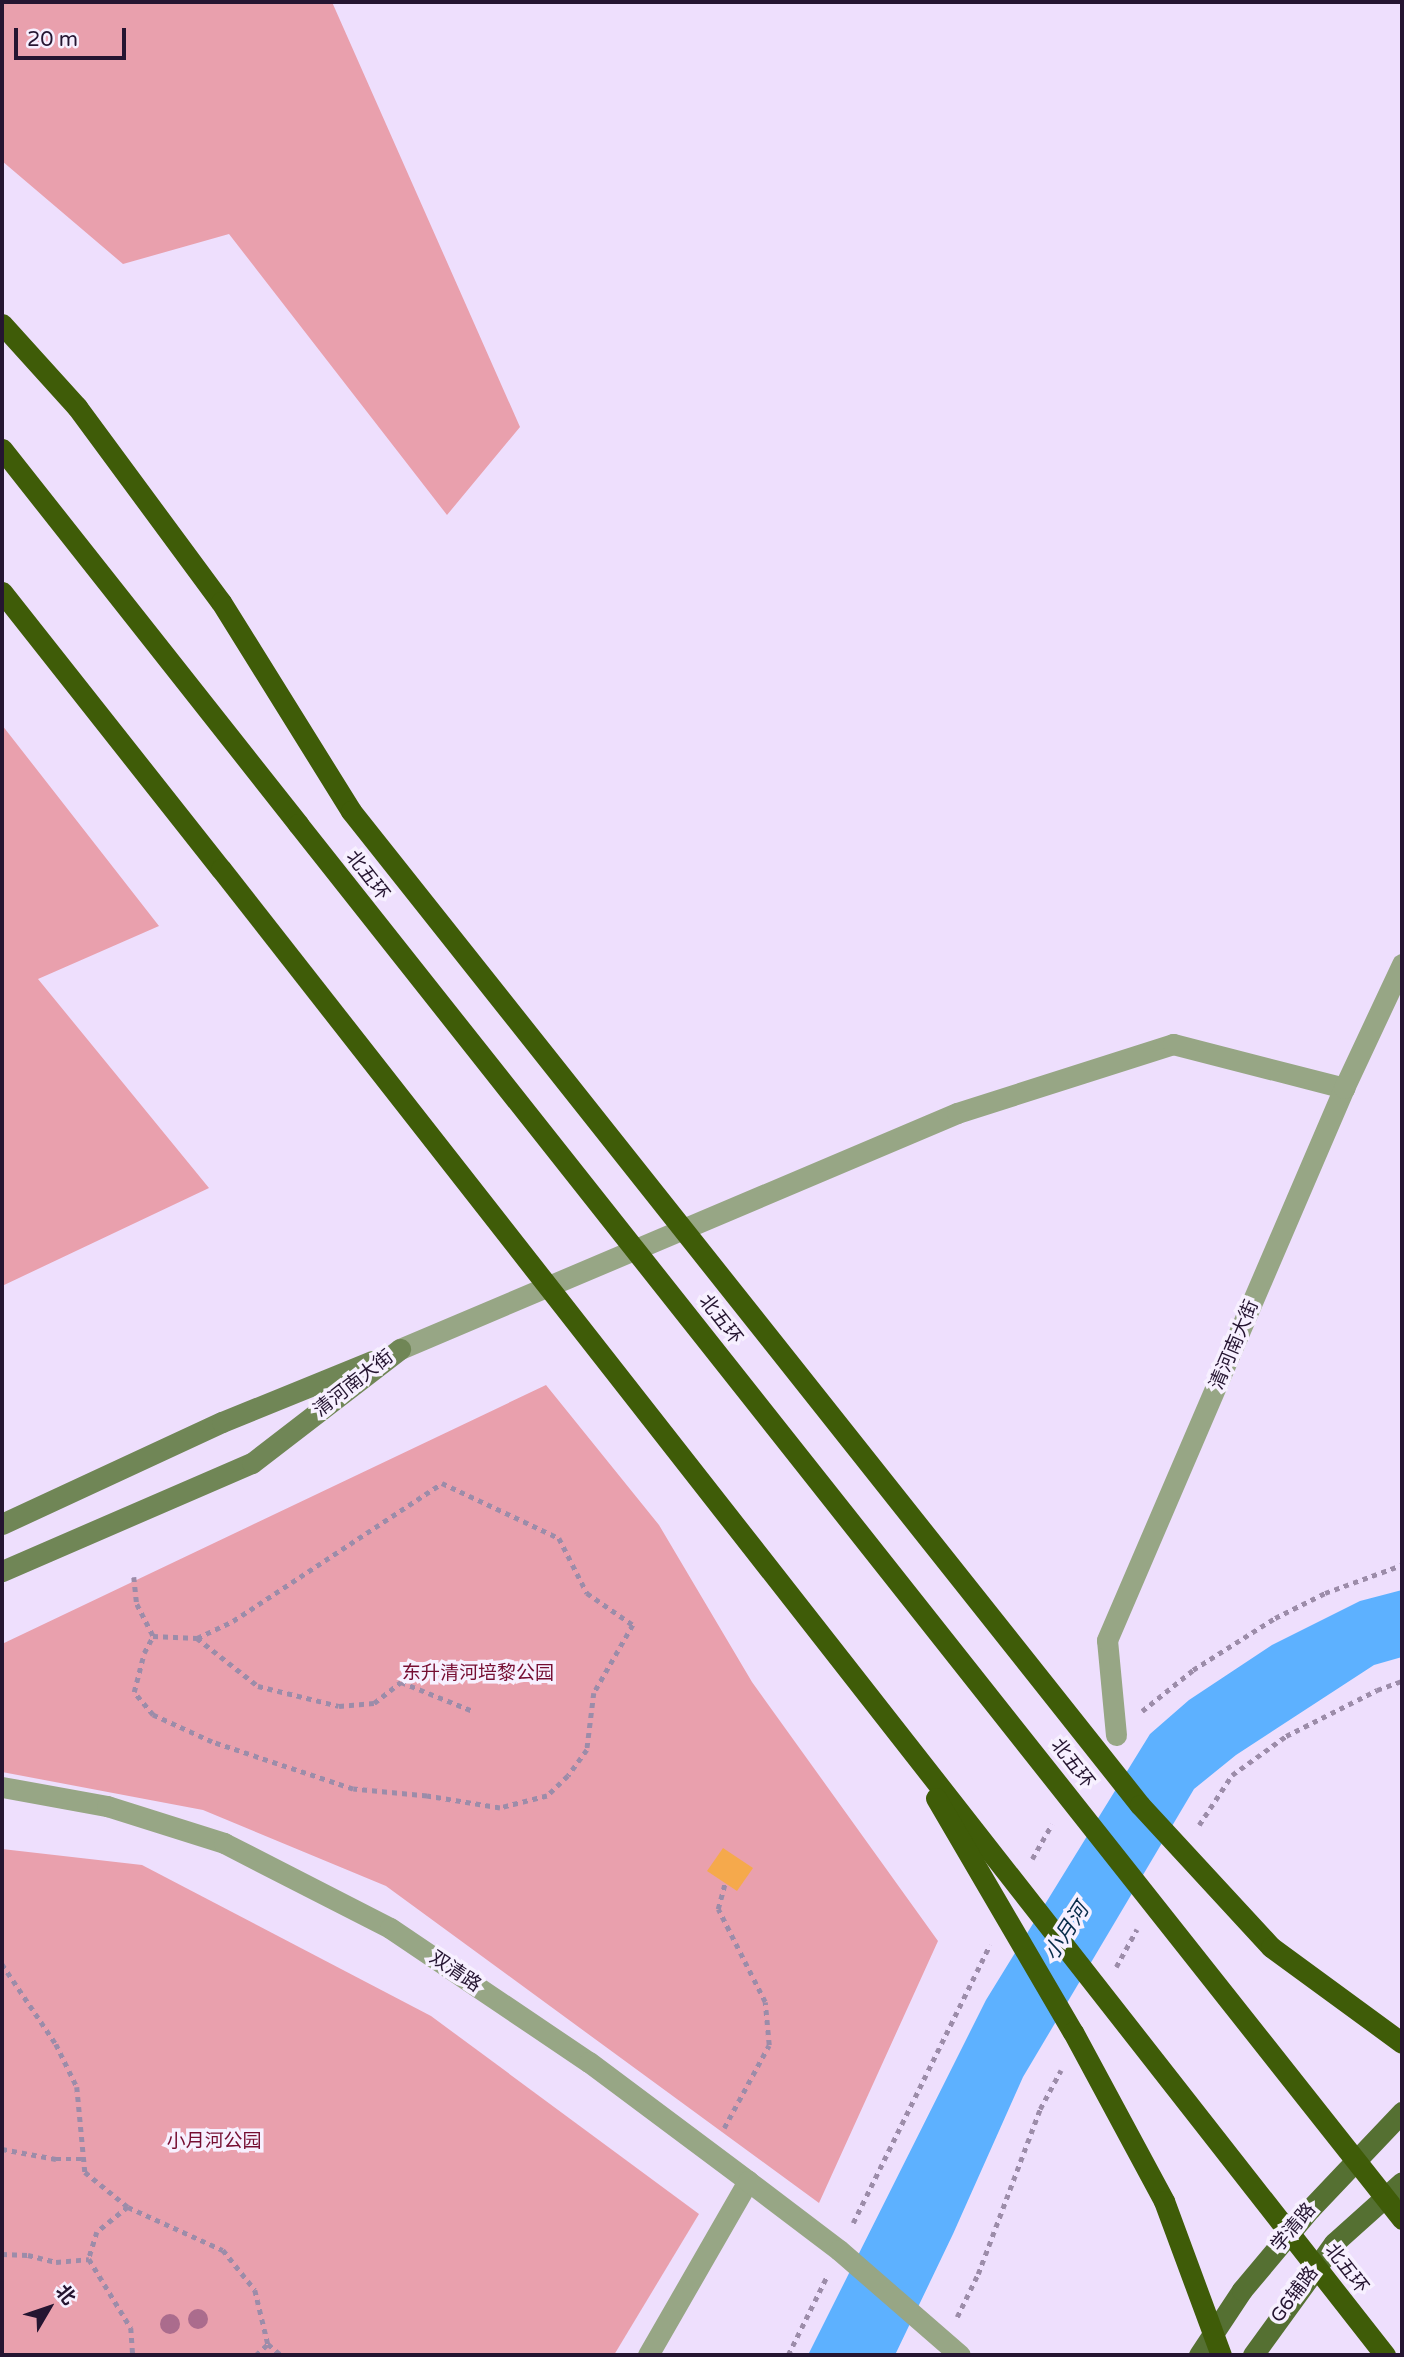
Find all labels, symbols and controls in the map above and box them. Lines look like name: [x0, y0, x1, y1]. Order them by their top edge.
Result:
scale bar: [18, 14, 130, 58]
text: 20 m: [27, 27, 78, 52]
street label: 北五环: [340, 847, 394, 905]
street label: 北五环: [693, 1291, 747, 1349]
street label: 清河南大街: [1206, 1297, 1264, 1393]
street label: 清河南大街: [310, 1346, 398, 1422]
park label: 东升清河培黎公园: [402, 1663, 554, 1685]
street label: 北五环: [1045, 1735, 1099, 1793]
water label: 小月河: [1039, 1899, 1095, 1965]
street label: 双清路: [425, 1947, 485, 1997]
park label: 小月河公园: [167, 2131, 261, 2153]
street label: 学清路: [1267, 2199, 1321, 2257]
street label: 北五环: [1319, 2240, 1373, 2298]
street label: G6辅路: [1267, 2262, 1323, 2328]
north arrow: [14, 2273, 84, 2343]
text: 北: [51, 2280, 80, 2309]

